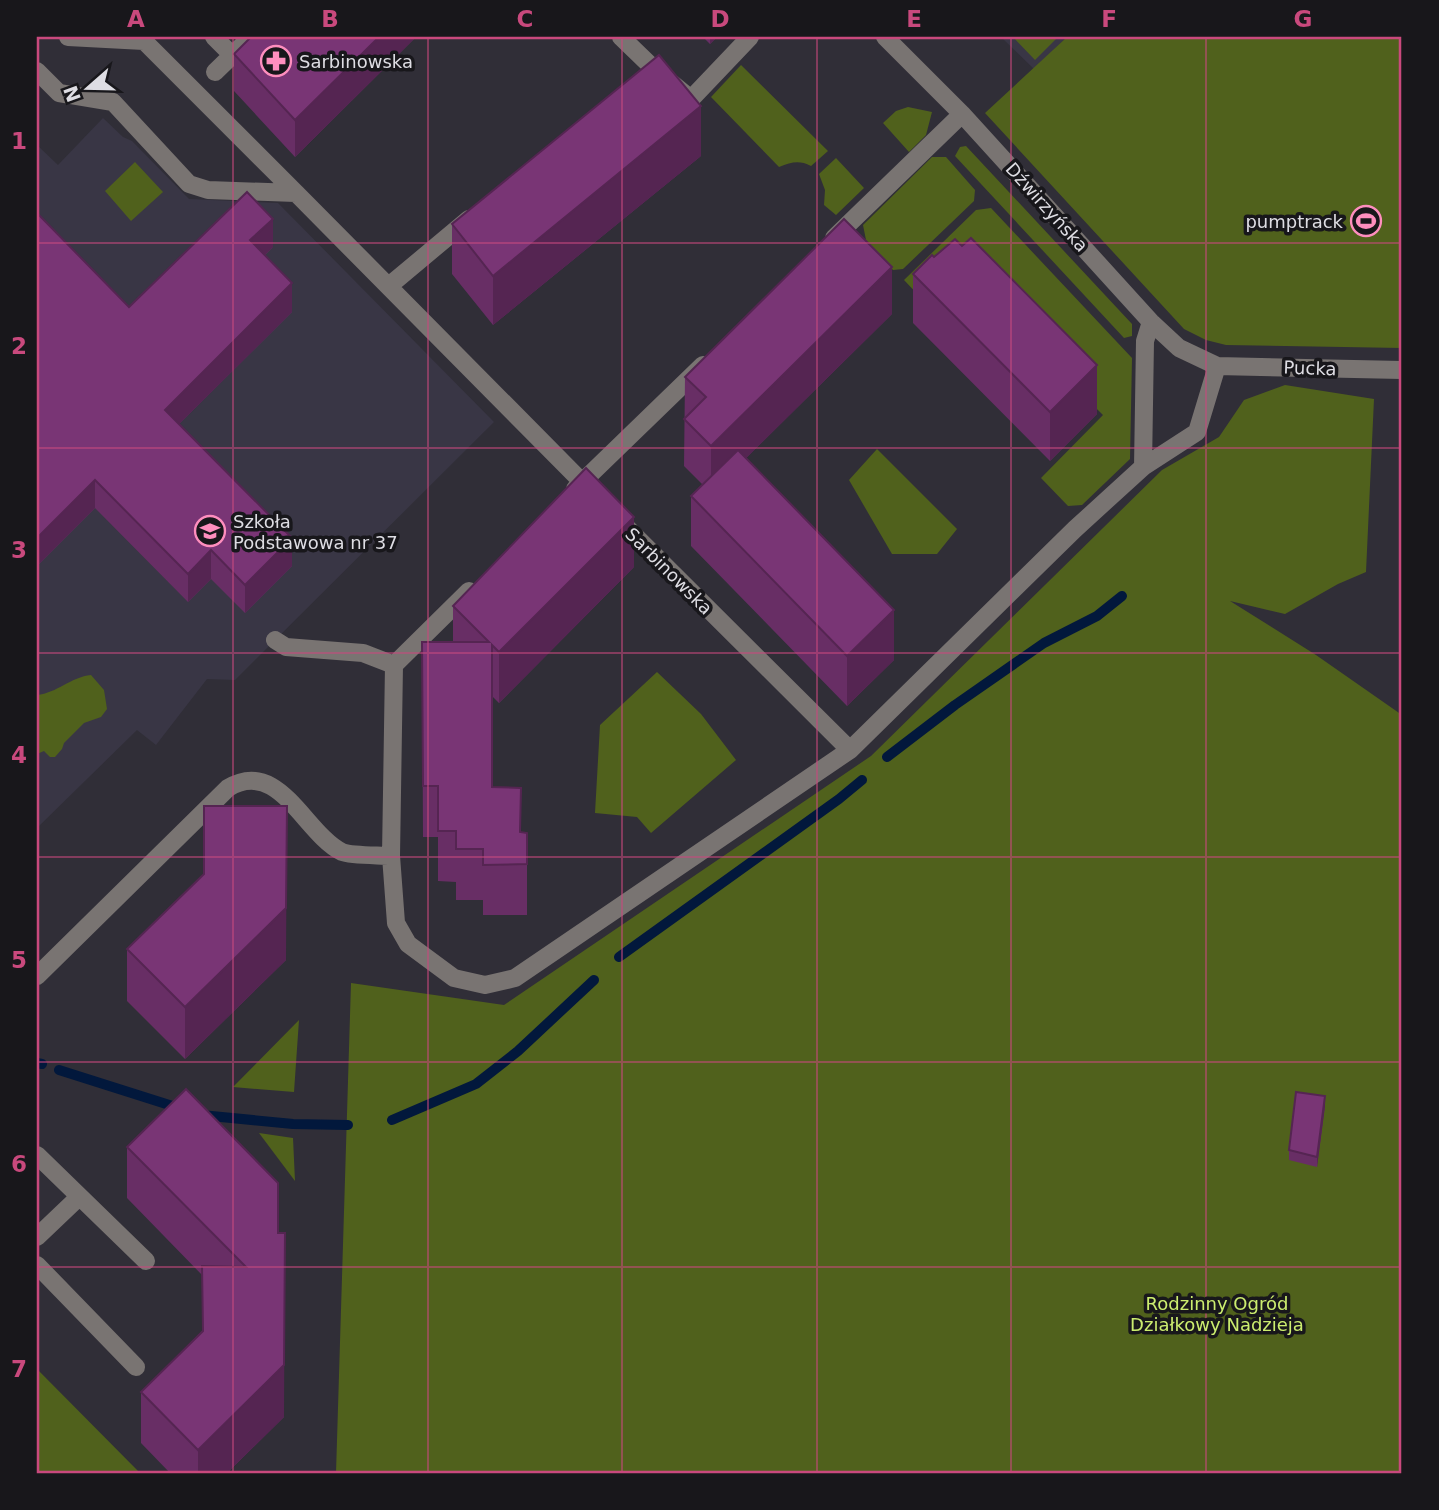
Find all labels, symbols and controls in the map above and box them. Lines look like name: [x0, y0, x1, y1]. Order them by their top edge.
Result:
text: A: [127, 6, 145, 32]
text: B: [321, 6, 339, 32]
text: C: [517, 6, 533, 32]
text: D: [710, 6, 730, 32]
text: E: [906, 6, 922, 32]
text: F: [1101, 6, 1117, 32]
text: G: [1294, 6, 1312, 32]
pharmacy icon: Sarbinowska: [259, 44, 293, 78]
place label: Sarbinowska: [299, 51, 413, 72]
north arrow: [52, 52, 122, 122]
text: N: [59, 83, 85, 105]
text: 1: [11, 128, 27, 154]
street label: Dźwirzyńska: [1002, 158, 1092, 256]
sports icon: pumptrack: [1349, 204, 1383, 238]
place label: pumptrack: [1245, 211, 1344, 232]
text: 2: [11, 333, 27, 359]
street label: Pucka: [1283, 357, 1337, 379]
place label: Szkoła Podstawowa nr 37: [233, 511, 398, 553]
school or university icon: Szkoła Podstawowa nr 37: [193, 514, 227, 548]
street label: Sarbinowska: [621, 523, 717, 619]
text: 3: [11, 537, 27, 563]
text: 4: [11, 742, 27, 768]
text: 5: [11, 947, 27, 973]
text: 6: [11, 1151, 27, 1177]
park label: Rodzinny Ogród Działkowy Nadzieja: [1130, 1293, 1304, 1335]
text: 7: [11, 1356, 27, 1382]

